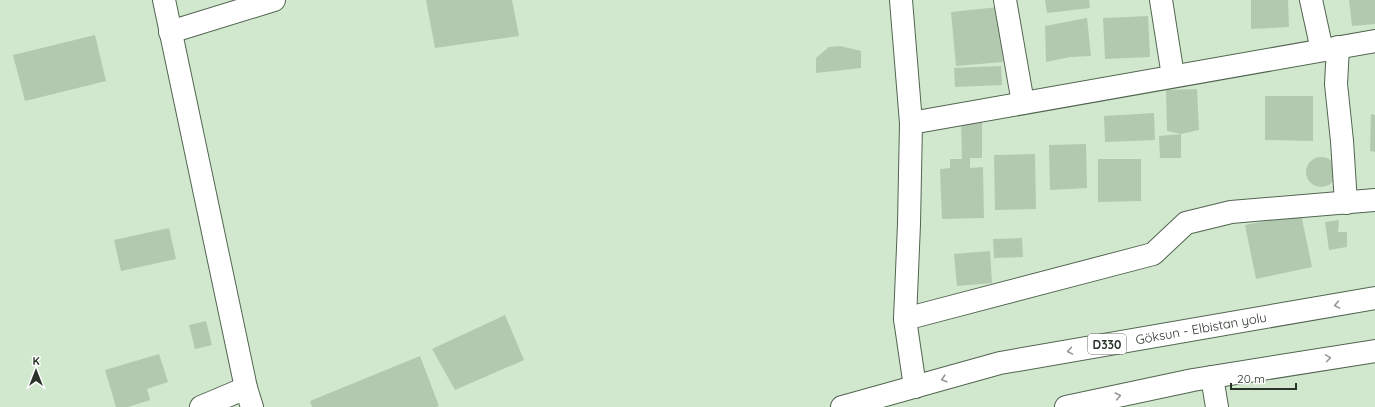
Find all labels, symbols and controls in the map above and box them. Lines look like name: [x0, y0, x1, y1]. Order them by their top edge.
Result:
one-way arrow: [1333, 300, 1340, 308]
street label: Göksun - Elbistan yolu: [1134, 309, 1268, 347]
road number: D330: [1088, 334, 1126, 354]
one-way arrow: [1067, 346, 1074, 355]
north arrow: [16, 351, 56, 391]
text: K: [32, 354, 40, 368]
one-way arrow: [1325, 354, 1331, 363]
scale bar: [1231, 365, 1296, 391]
text: 20 m: [1237, 371, 1265, 386]
one-way arrow: [940, 374, 947, 383]
one-way arrow: [1115, 392, 1121, 401]

